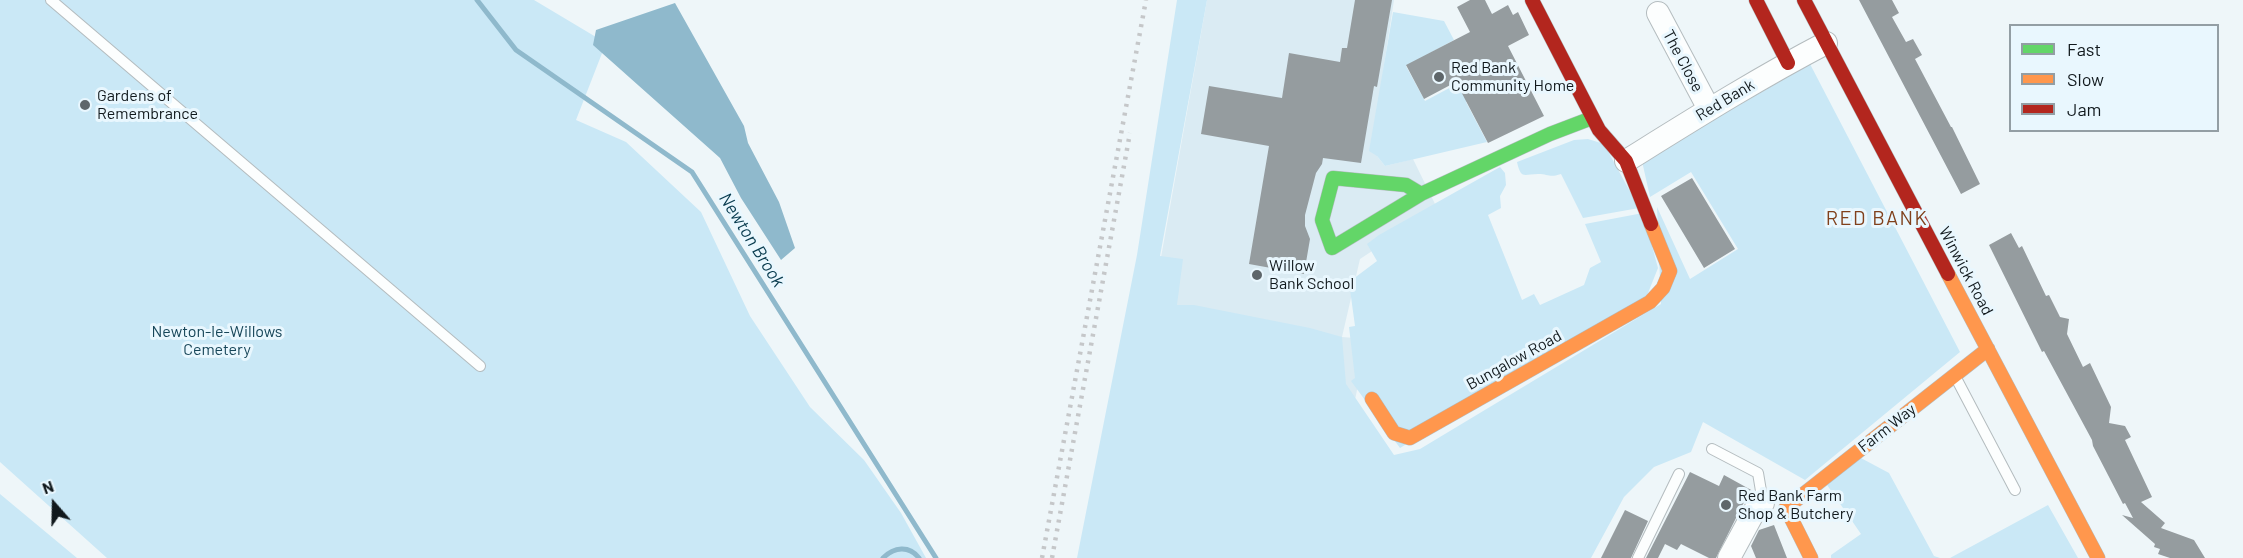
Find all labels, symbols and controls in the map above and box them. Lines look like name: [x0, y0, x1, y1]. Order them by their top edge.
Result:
legend: [2009, 24, 2219, 132]
street label: The Close: [1659, 27, 1707, 95]
text: Fast: [2067, 38, 2101, 60]
place label: Red Bank Community Home: [1451, 58, 1574, 96]
text: Slow: [2067, 68, 2104, 90]
marker: Red Bank Community Home: [1432, 70, 1446, 84]
street label: Red Bank: [1692, 75, 1758, 125]
place label: Gardens of Remembrance: [97, 86, 198, 124]
marker: Gardens of Remembrance: [78, 98, 92, 112]
text: Jam: [2067, 98, 2101, 120]
water label: Newton Brook: [714, 189, 790, 291]
district label: RED BANK: [1826, 206, 1928, 230]
street label: Winwick Road: [1935, 224, 1997, 318]
place label: Willow Bank School: [1269, 256, 1354, 294]
marker: Willow Bank School: [1250, 268, 1264, 282]
park label: Newton-le-Willows Cemetery: [152, 322, 282, 360]
street label: Bungalow Road: [1463, 326, 1565, 394]
street label: Farm Way: [1854, 400, 1920, 456]
north arrow: [24, 474, 84, 534]
text: N: [39, 476, 56, 497]
place label: Red Bank Farm Shop & Butchery: [1738, 486, 1853, 524]
marker: Red Bank Farm Shop & Butchery: [1719, 498, 1733, 512]

